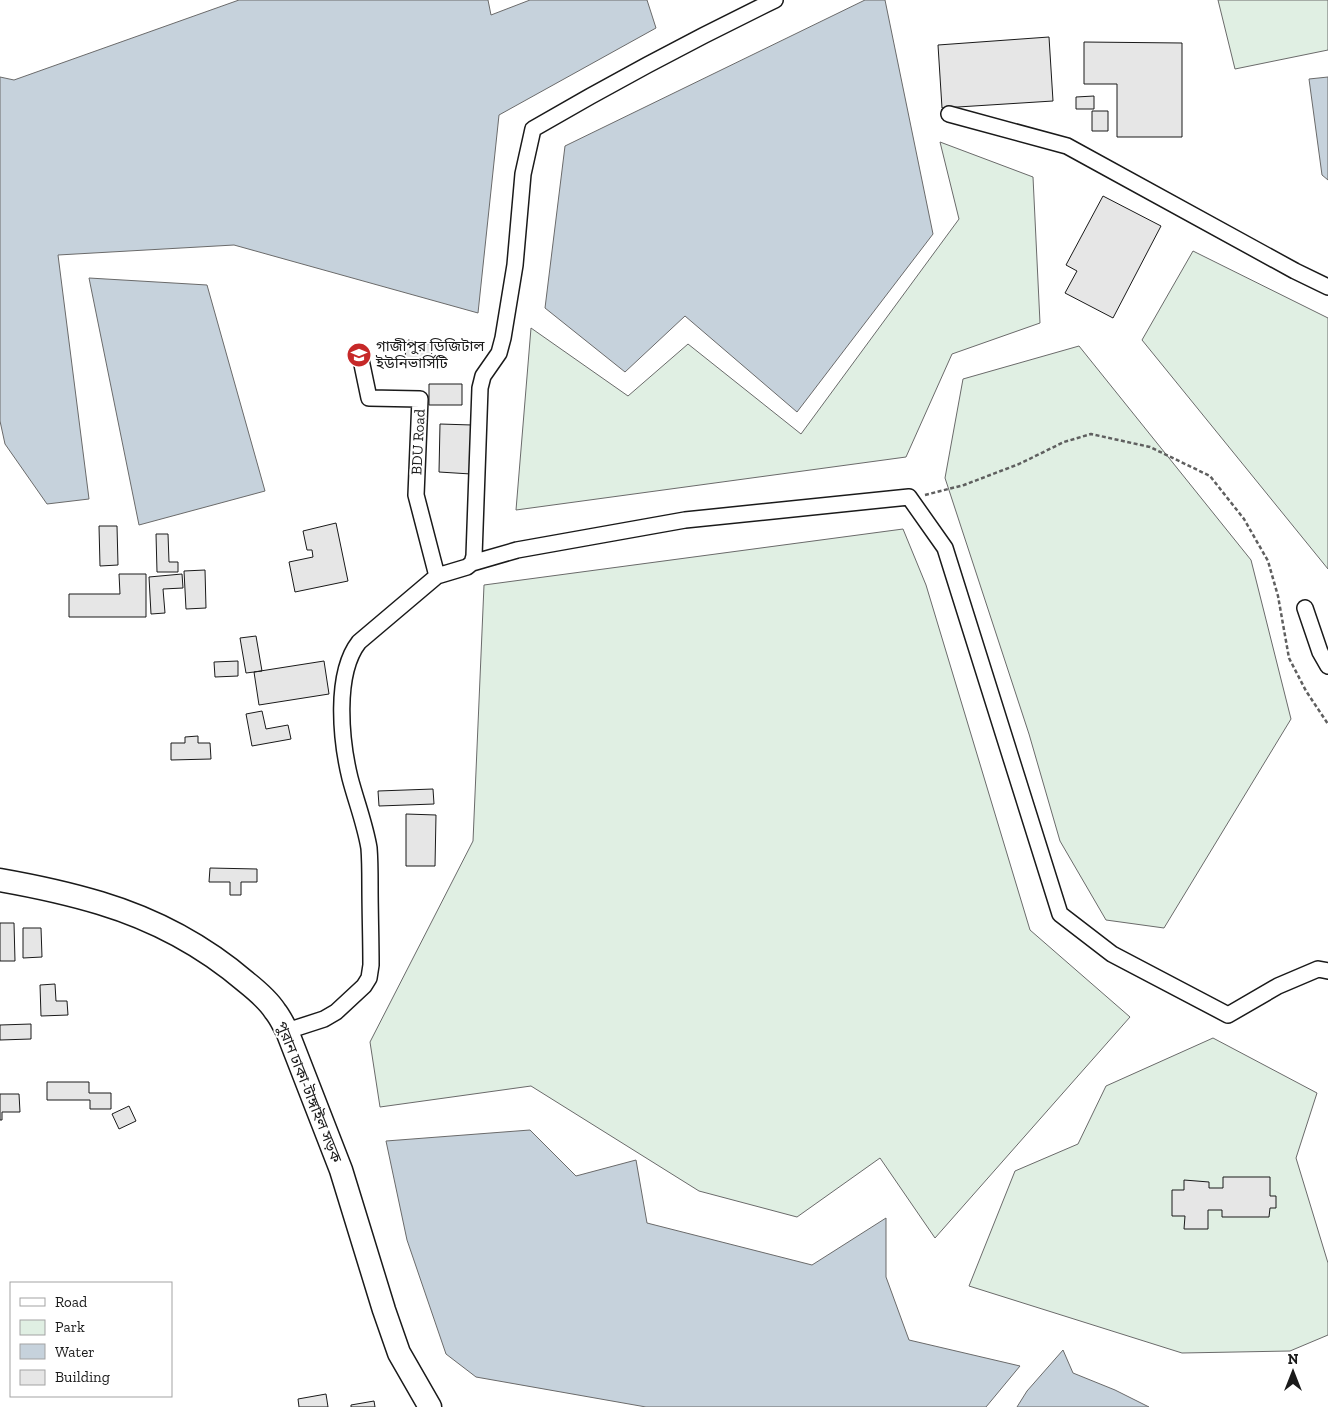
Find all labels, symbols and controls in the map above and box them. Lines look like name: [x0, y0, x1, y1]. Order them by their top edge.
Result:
place label: গাজীপুর ডিজিটাল ইউনিভার্সিটি: [375, 337, 485, 372]
school or university icon: গাজীপুর ডিজিটাল ইউনিভার্সিটি: [346, 342, 372, 368]
street label: BDU Road: [407, 408, 429, 475]
street label: পুরান ঢাকা-টাঙ্গাইল সড়ক: [272, 1019, 346, 1166]
legend: [10, 1282, 172, 1397]
text: Road: [55, 1293, 88, 1311]
text: Park: [55, 1318, 85, 1336]
text: Water: [55, 1343, 95, 1361]
north arrow: [1268, 1347, 1318, 1397]
text: N: [1288, 1351, 1299, 1368]
text: Building: [55, 1368, 110, 1386]

